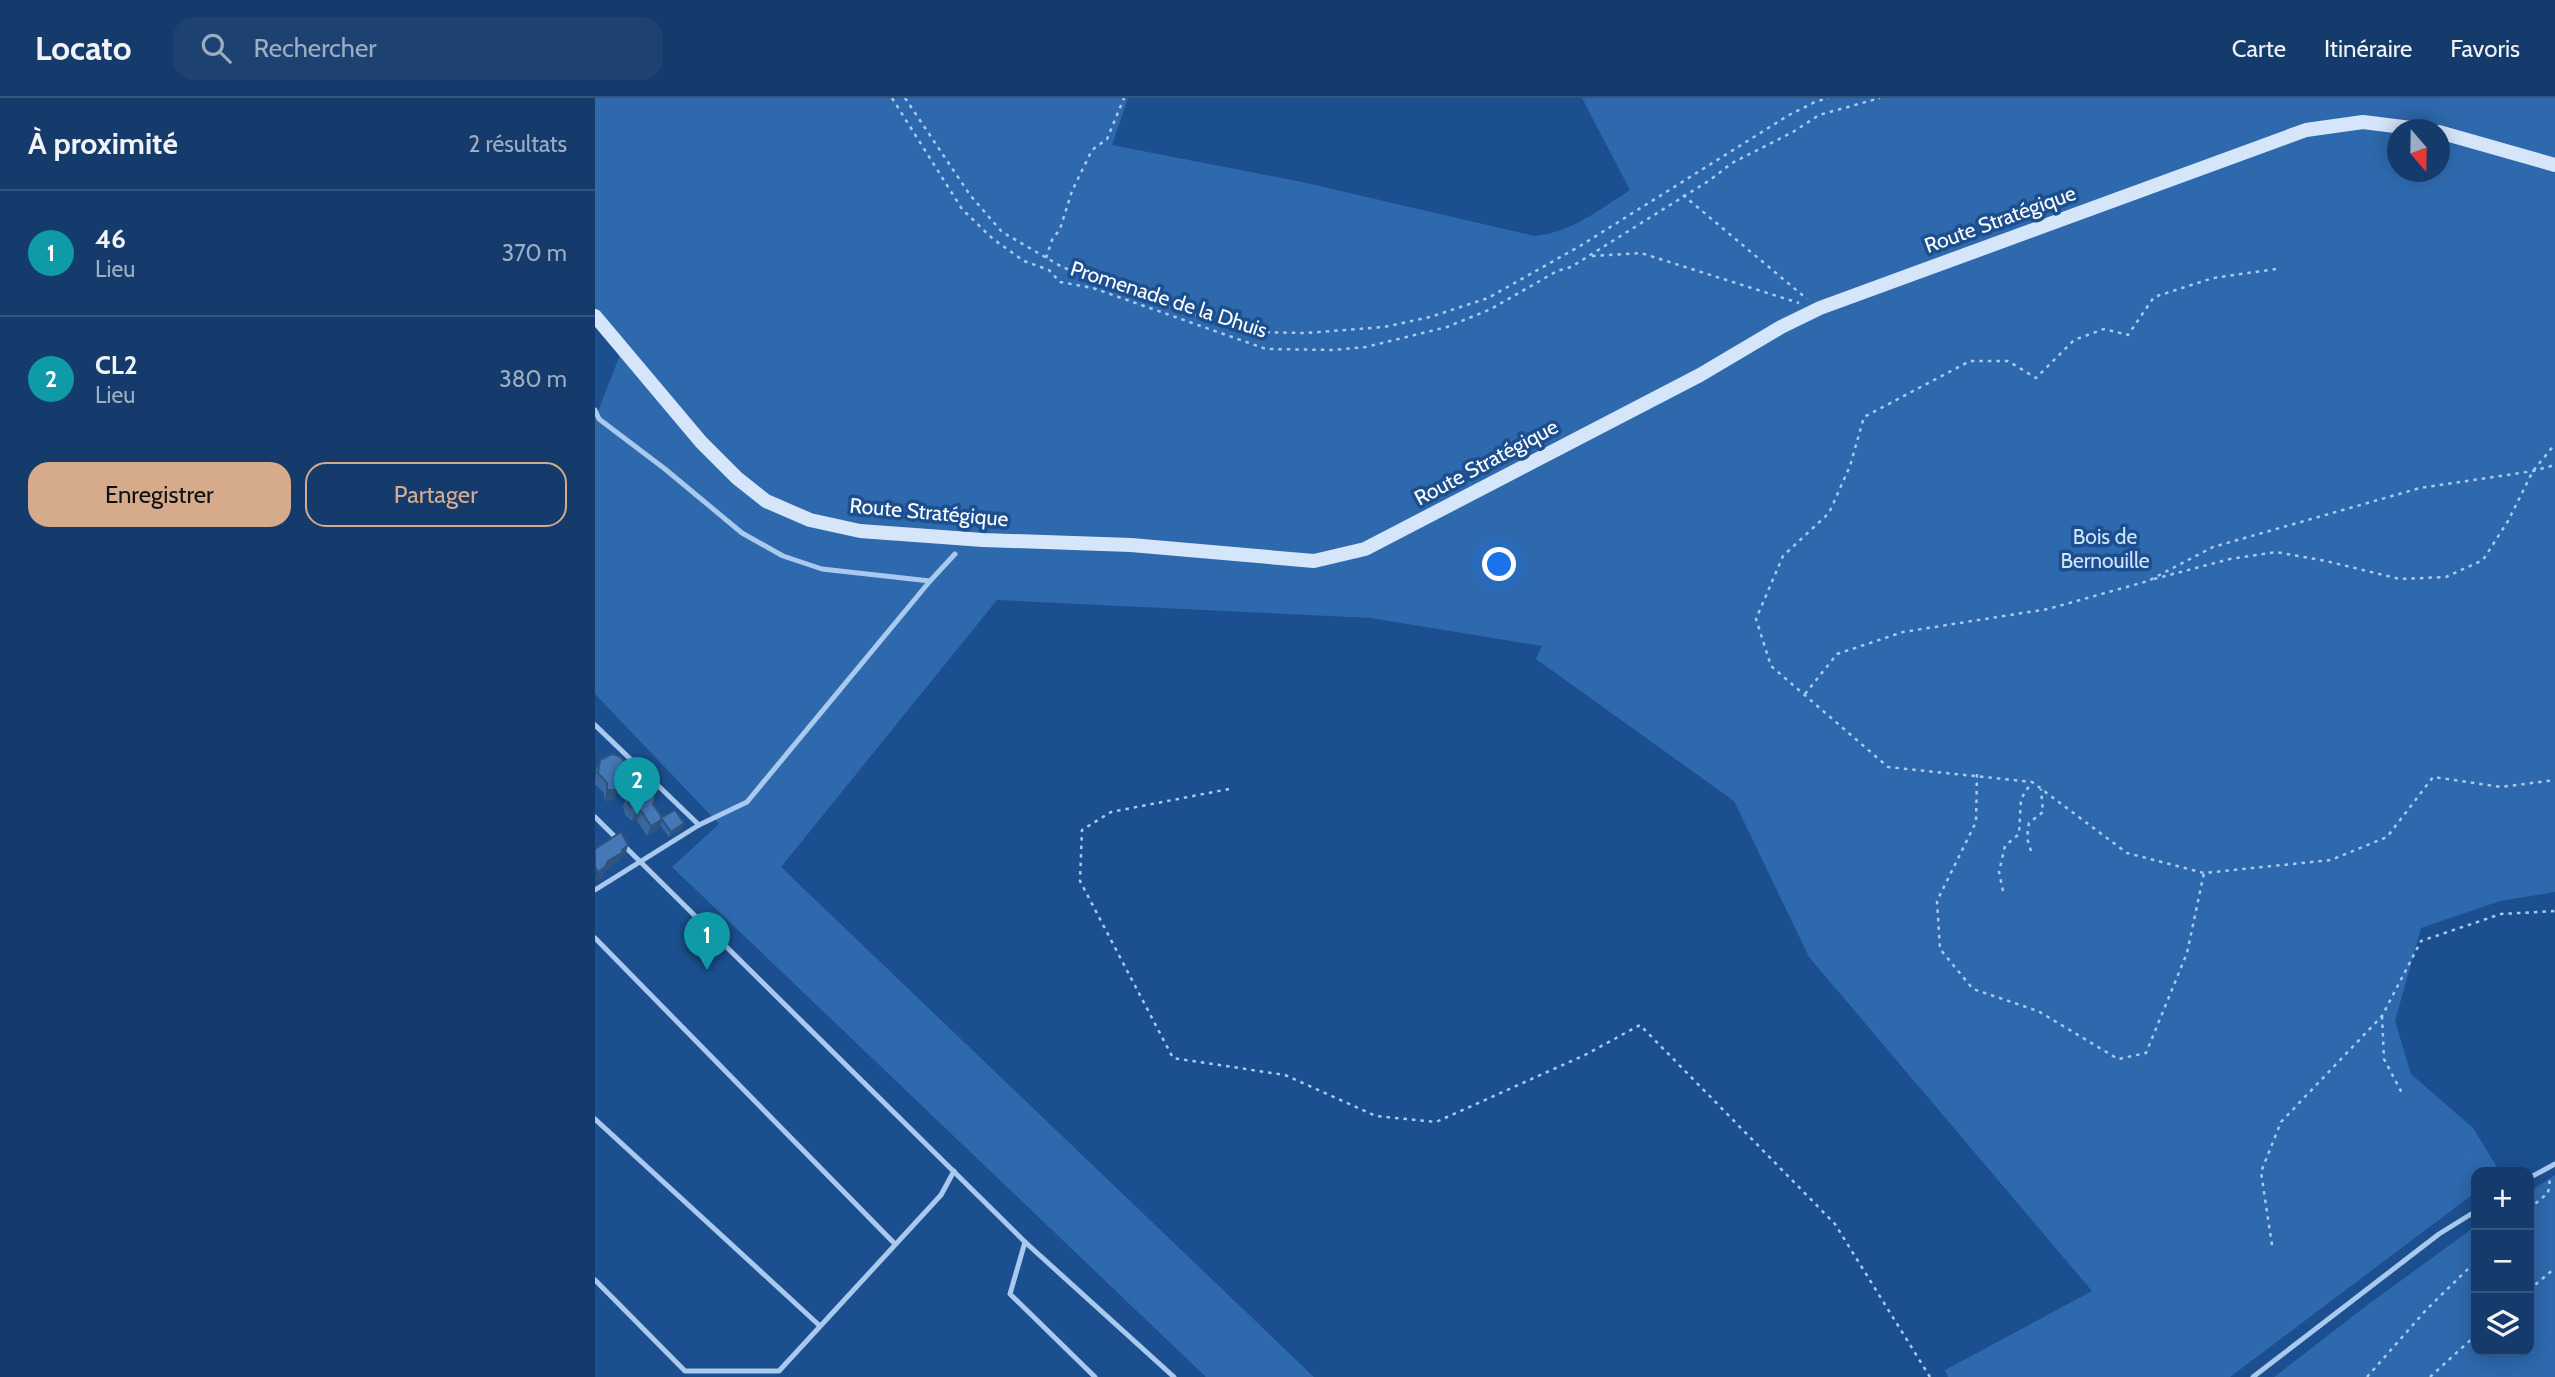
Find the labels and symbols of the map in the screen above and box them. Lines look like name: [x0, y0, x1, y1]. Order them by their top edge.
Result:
north arrow: [2387, 119, 2450, 182]
street label: Route Stratégique: [1921, 180, 2079, 258]
street label: Promenade de la Dhuis: [1067, 255, 1271, 343]
street label: Route Stratégique: [1410, 413, 1562, 510]
street label: Route Stratégique: [849, 493, 1010, 531]
park label: Bois de Bernouille: [2060, 524, 2150, 573]
your location: [1482, 547, 1516, 581]
pin: 2: [614, 757, 660, 815]
pin: 1: [684, 912, 730, 970]

